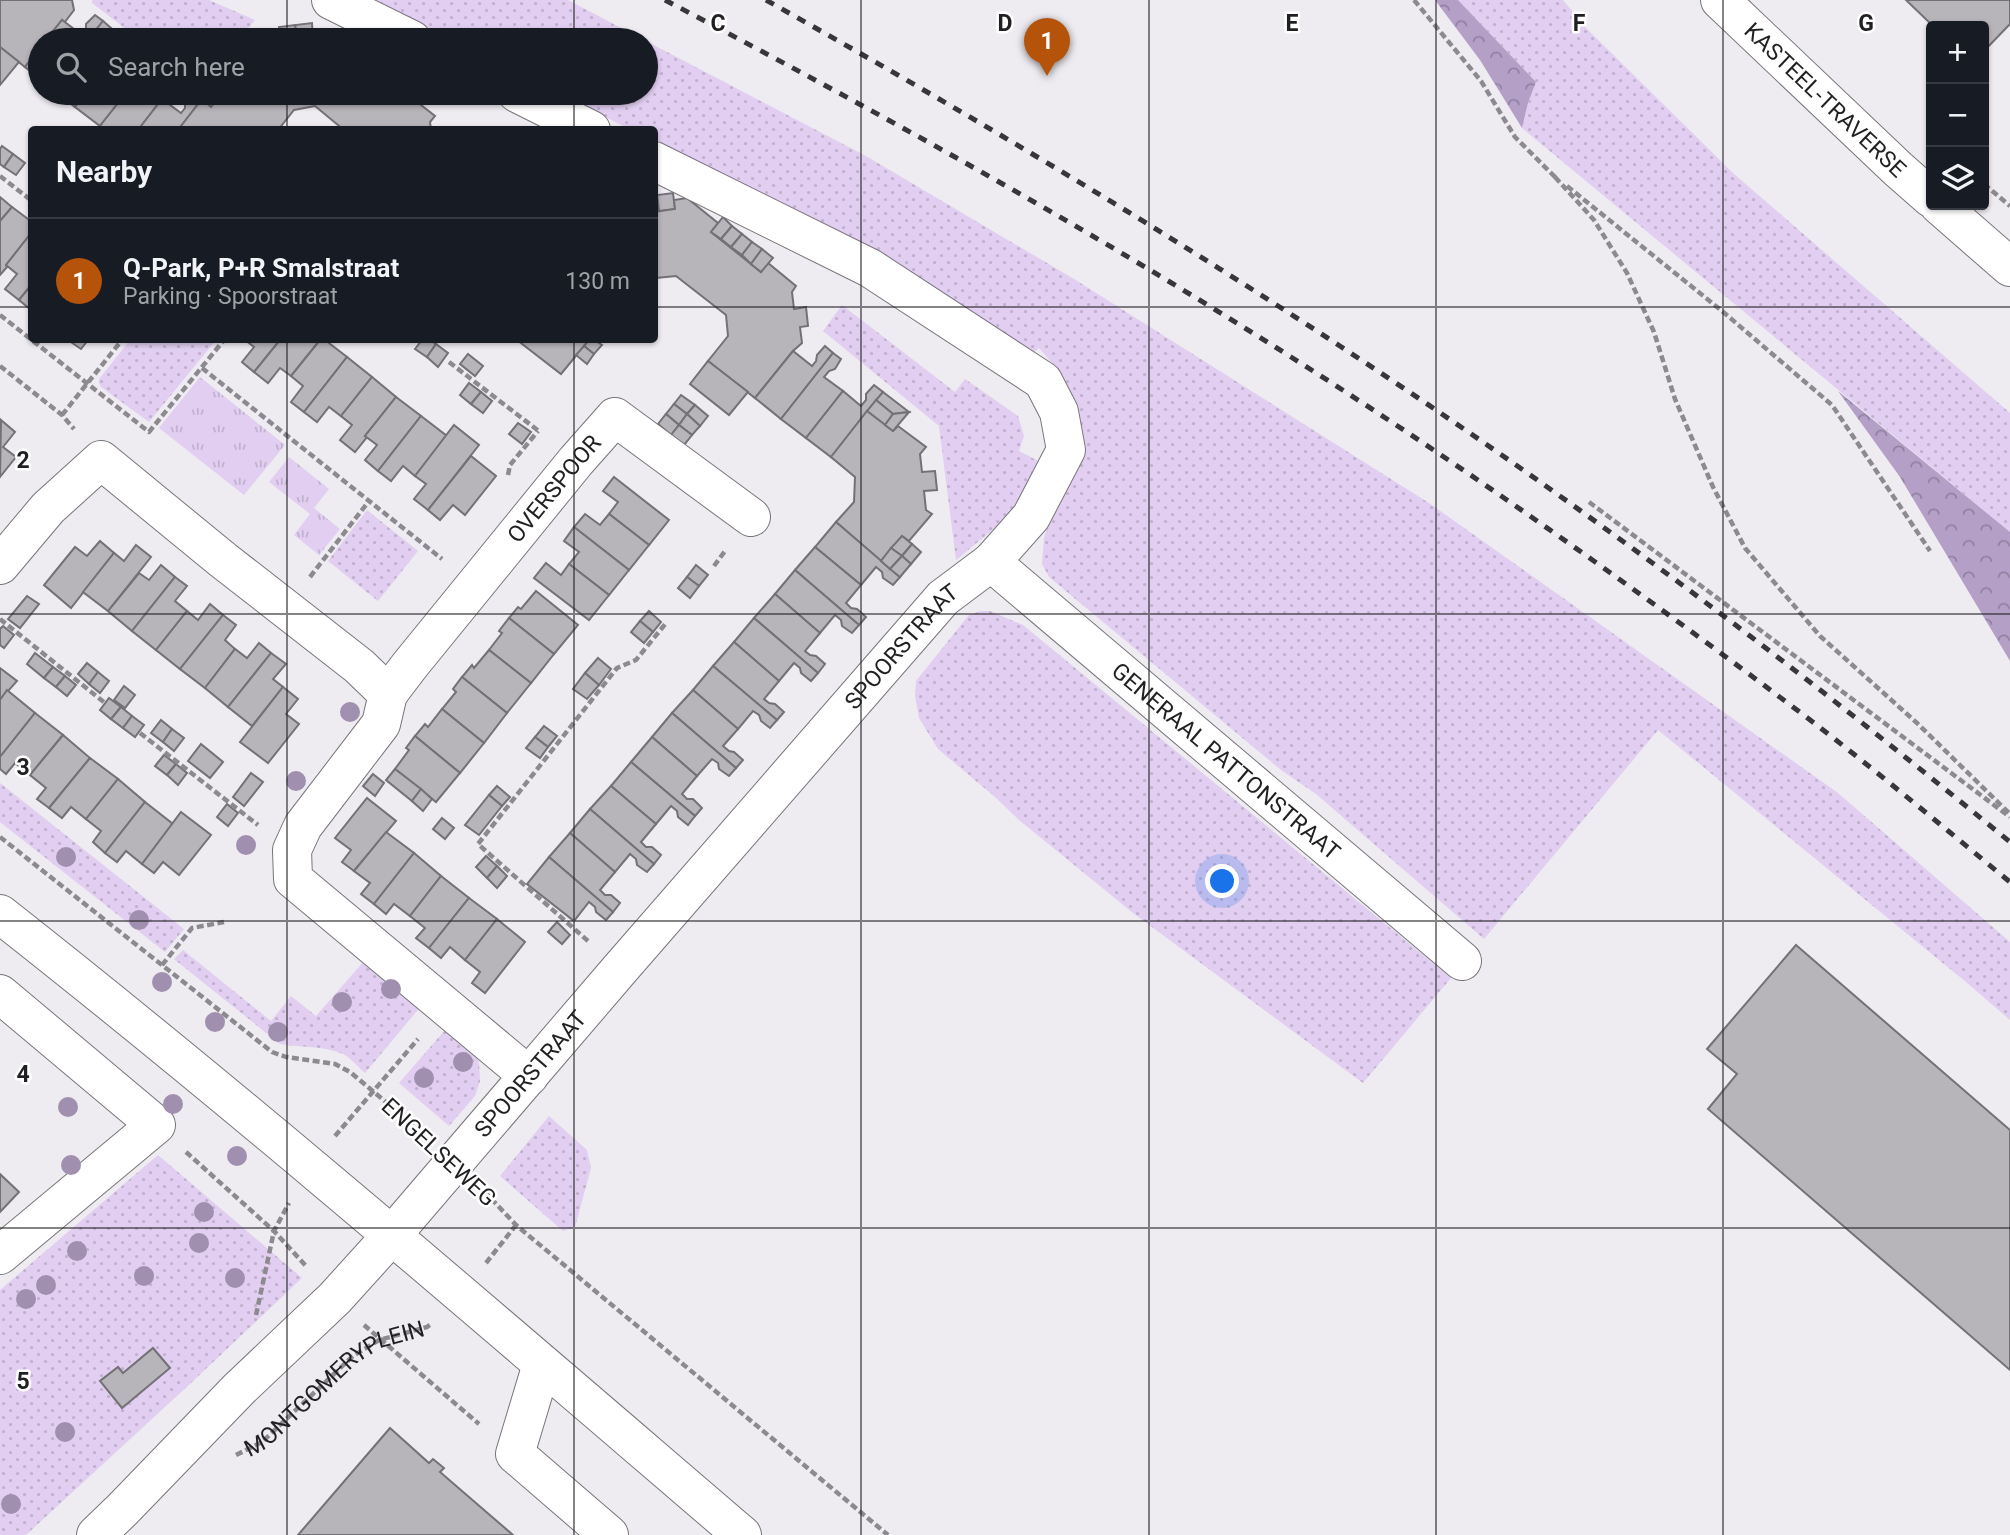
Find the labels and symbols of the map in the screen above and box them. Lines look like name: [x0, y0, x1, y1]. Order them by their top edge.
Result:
text: C: [710, 10, 726, 37]
text: D: [998, 10, 1012, 37]
text: E: [1286, 10, 1299, 37]
text: F: [1573, 10, 1586, 37]
text: G: [1858, 10, 1874, 37]
street label: KASTEEL-TRAVERSE: [1739, 17, 1911, 183]
pin: 1: [1024, 18, 1070, 76]
street label: OVERSPOOR: [502, 430, 607, 548]
text: 2: [16, 447, 30, 474]
street label: SPOORSTRAAT: [839, 578, 964, 715]
street label: GENERAAL PATTONSTRAAT: [1106, 657, 1345, 866]
text: 3: [16, 754, 30, 781]
your location: [1205, 864, 1239, 898]
street label: SPOORSTRAAT: [469, 1005, 592, 1143]
text: 4: [16, 1061, 30, 1088]
street label: ENGELSEWEG: [376, 1093, 501, 1212]
street label: MONTGOMERYPLEIN: [240, 1315, 427, 1463]
text: 5: [16, 1368, 30, 1395]

